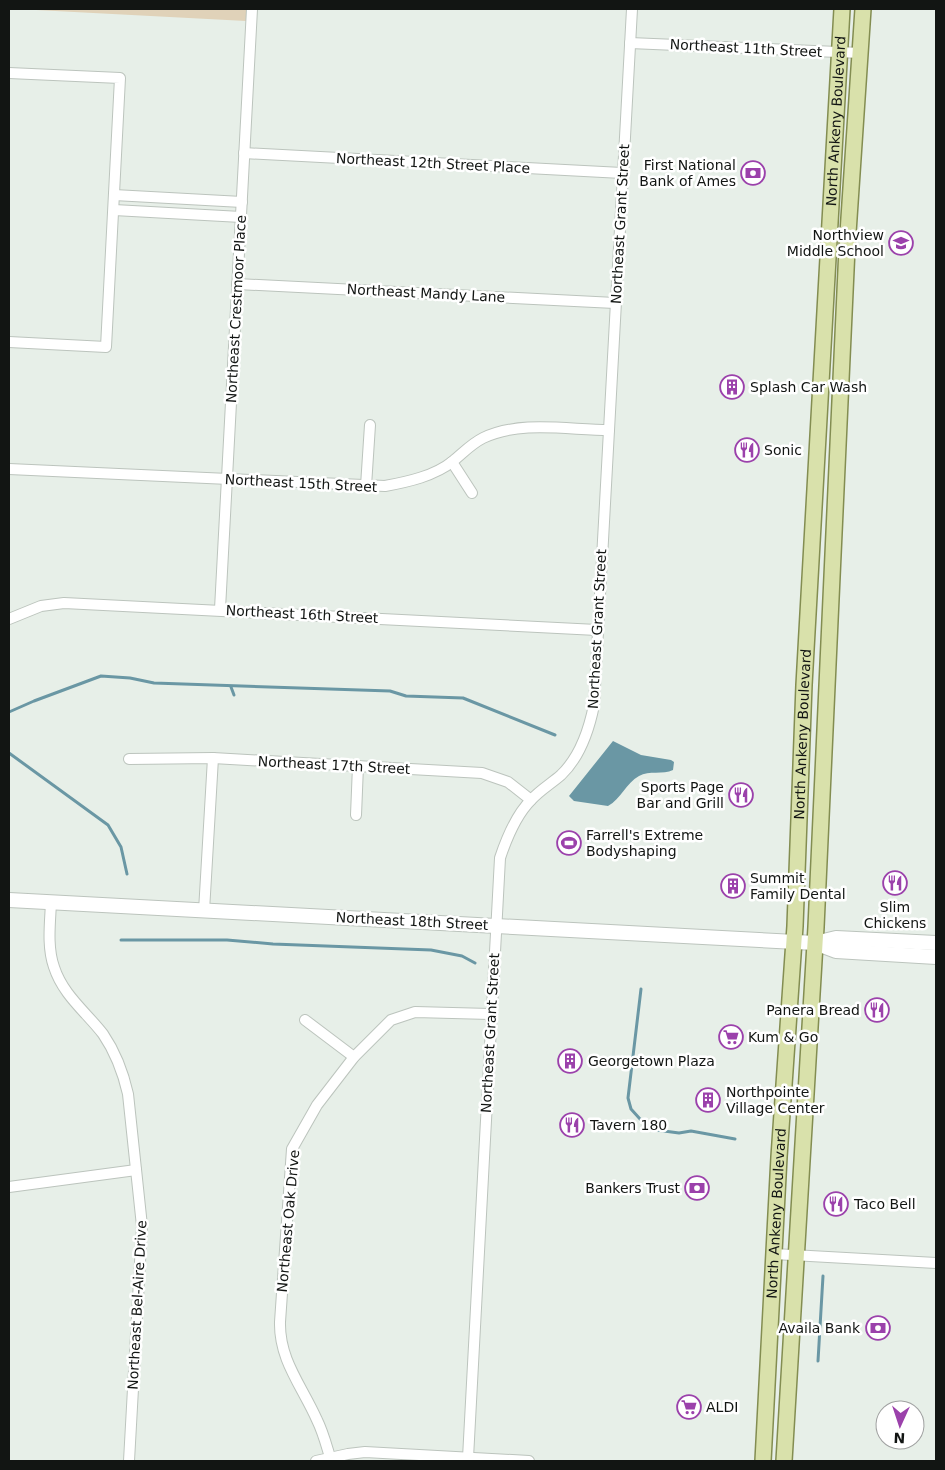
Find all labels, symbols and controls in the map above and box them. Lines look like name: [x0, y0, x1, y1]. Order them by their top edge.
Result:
street label: North Ankeny Boulevard: [823, 35, 848, 207]
street label: Northeast 11th Street: [669, 36, 823, 60]
street label: Northeast Grant Street: [608, 143, 632, 304]
street label: Northeast 12th Street Place: [336, 150, 530, 176]
place label: First National Bank of Ames: [639, 157, 736, 189]
bank icon: First National Bank of Ames: [740, 160, 766, 186]
street label: Northeast Crestmoor Place: [223, 215, 249, 403]
place label: Northview Middle School: [787, 227, 884, 259]
school or university icon: Northview Middle School: [888, 230, 914, 256]
street label: Northeast Mandy Lane: [346, 281, 506, 305]
building icon: Splash Car Wash: [719, 374, 745, 400]
place label: Splash Car Wash: [750, 379, 867, 395]
restaurant icon: Sonic: [734, 437, 760, 463]
place label: Sonic: [764, 442, 802, 458]
street label: Northeast 15th Street: [224, 471, 378, 495]
street label: Northeast Grant Street: [585, 548, 609, 709]
street label: Northeast 16th Street: [225, 602, 379, 626]
street label: North Ankeny Boulevard: [791, 648, 814, 820]
street label: Northeast 17th Street: [257, 753, 411, 777]
place label: Sports Page Bar and Grill: [637, 779, 724, 811]
restaurant icon: Sports Page Bar and Grill: [728, 782, 754, 808]
place label: Farrell's Extreme Bodyshaping: [586, 827, 703, 859]
sports icon: Farrell's Extreme Bodyshaping: [556, 830, 582, 856]
place label: Summit Family Dental: [750, 870, 846, 902]
restaurant icon: Slim Chickens: [882, 870, 908, 896]
building icon: Summit Family Dental: [720, 873, 746, 899]
place label: Slim Chickens: [864, 899, 926, 931]
street label: Northeast 18th Street: [335, 909, 489, 933]
street label: Northeast Grant Street: [478, 952, 502, 1113]
restaurant icon: Panera Bread: [864, 997, 890, 1023]
place label: Panera Bread: [766, 1002, 860, 1018]
supermarket icon: Kum & Go: [718, 1024, 744, 1050]
place label: Kum & Go: [748, 1029, 818, 1045]
building icon: Georgetown Plaza: [557, 1048, 583, 1074]
place label: Georgetown Plaza: [588, 1053, 715, 1069]
place label: Northpointe Village Center: [726, 1084, 825, 1116]
building icon: Northpointe Village Center: [695, 1087, 721, 1113]
restaurant icon: Tavern 180: [559, 1112, 585, 1138]
place label: Tavern 180: [589, 1117, 667, 1133]
street label: North Ankeny Boulevard: [764, 1128, 789, 1299]
street label: Northeast Oak Drive: [274, 1149, 302, 1293]
bank icon: Bankers Trust: [684, 1175, 710, 1201]
place label: Bankers Trust: [585, 1180, 681, 1196]
restaurant icon: Taco Bell: [823, 1191, 849, 1217]
place label: Taco Bell: [853, 1196, 916, 1212]
street label: Northeast Bel-Aire Drive: [125, 1220, 149, 1390]
bank icon: Availa Bank: [865, 1315, 891, 1341]
place label: Availa Bank: [778, 1320, 861, 1336]
supermarket icon: ALDI: [676, 1394, 702, 1420]
place label: ALDI: [706, 1399, 738, 1415]
north arrow: [875, 1400, 925, 1450]
text: N: [893, 1430, 906, 1446]

